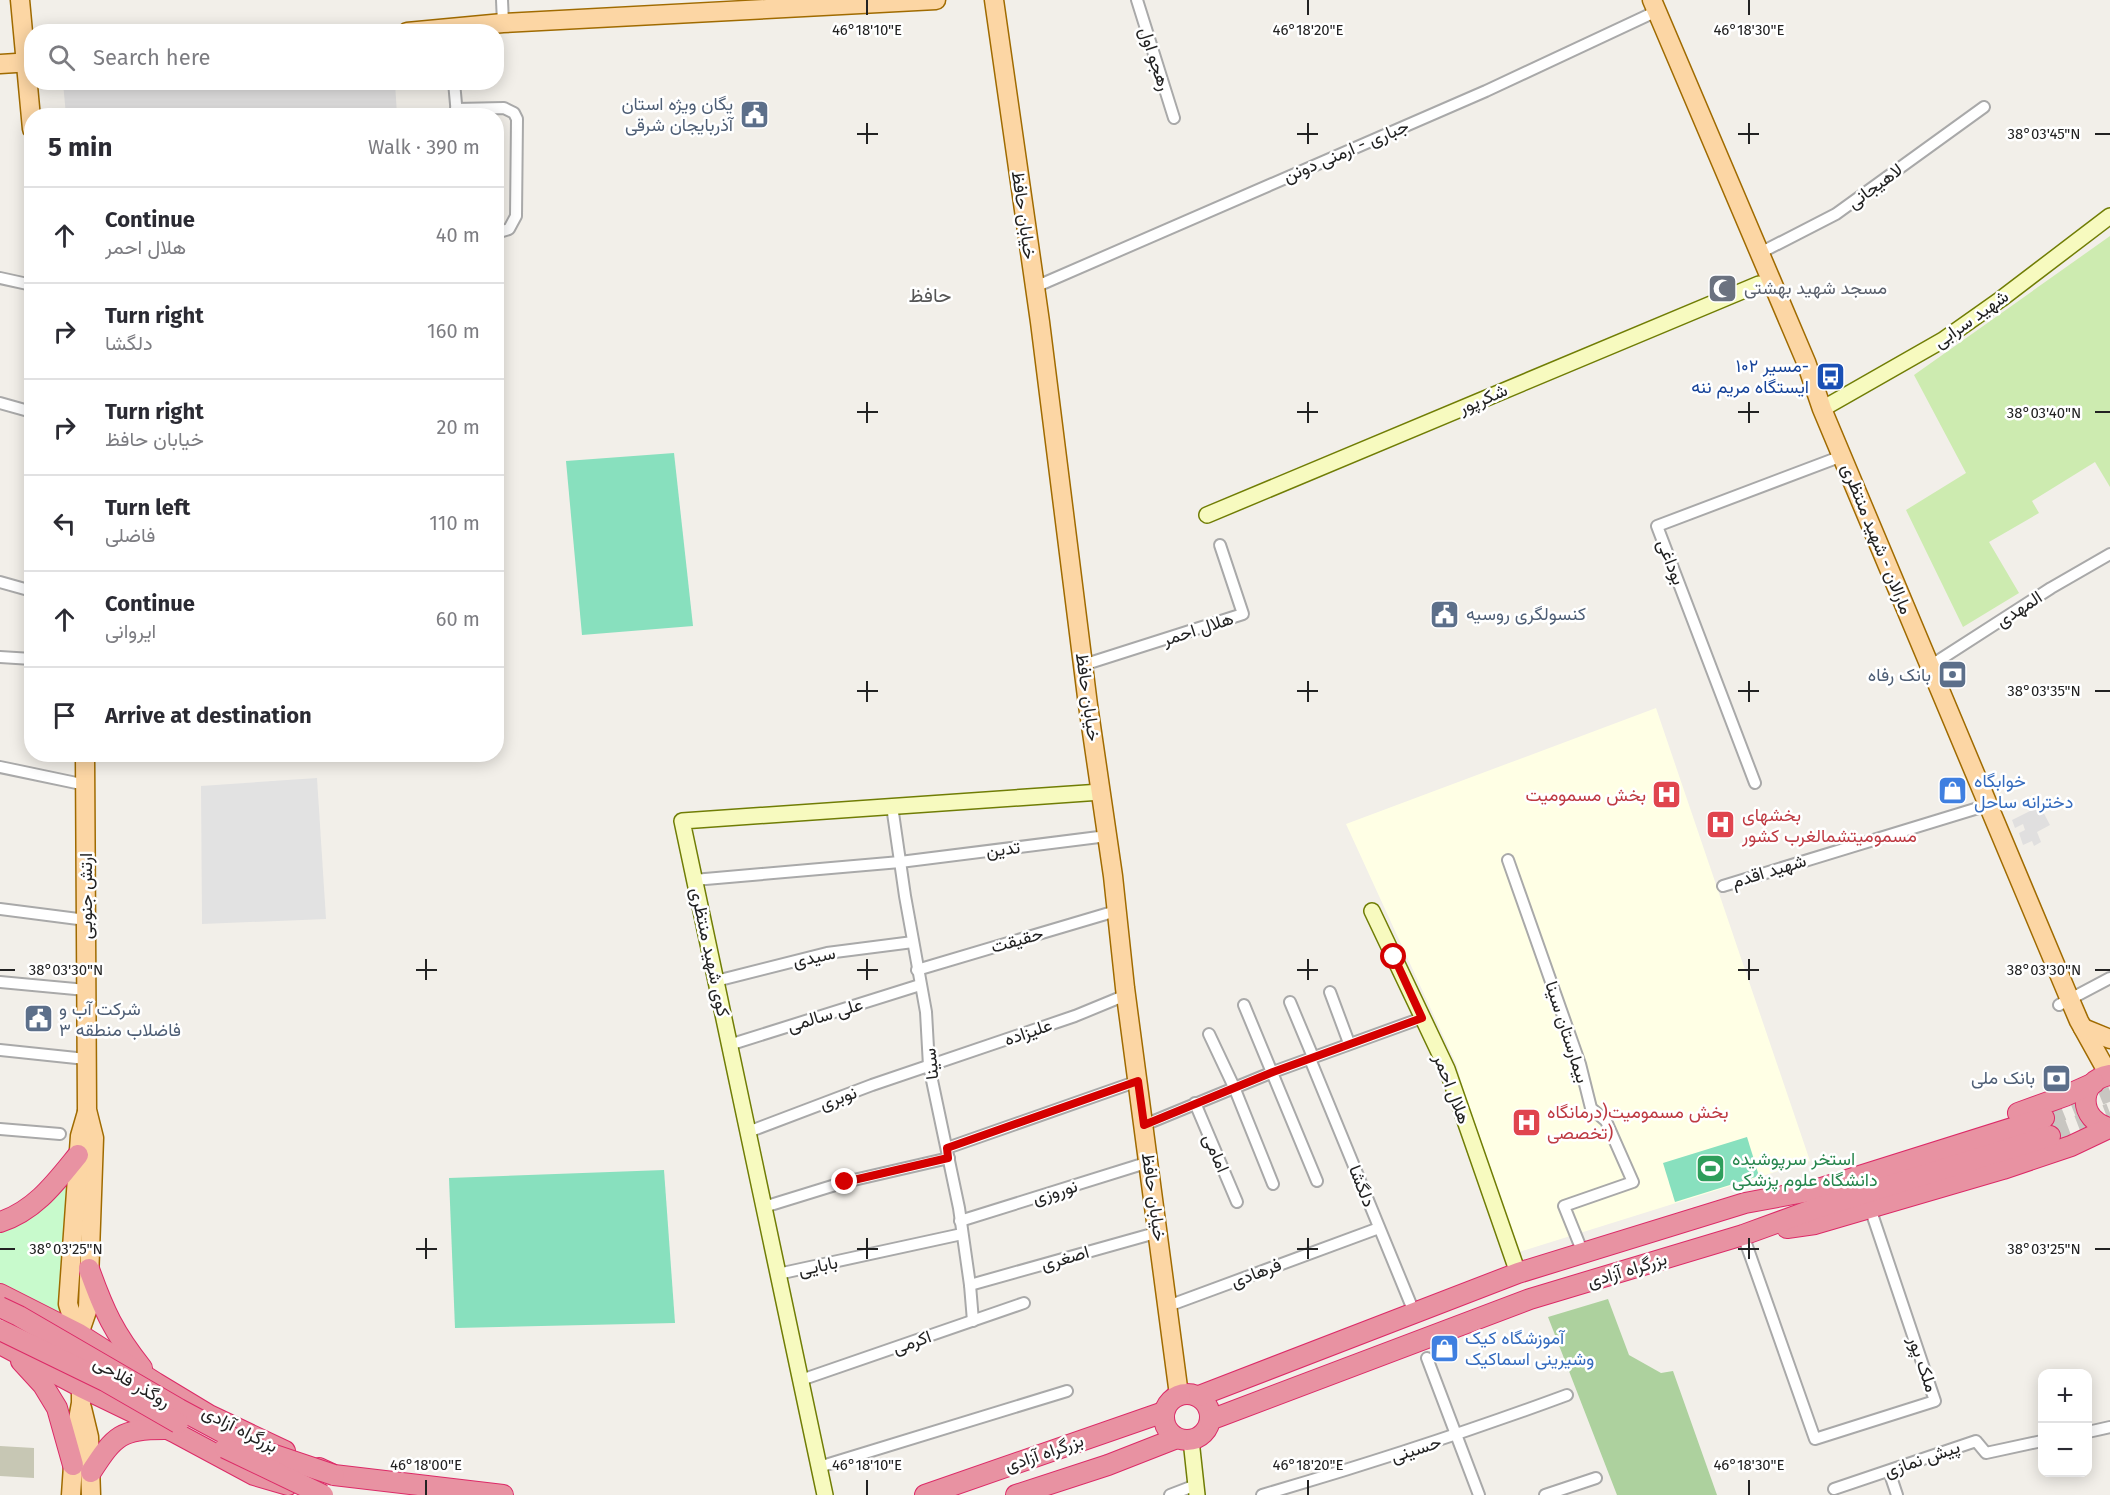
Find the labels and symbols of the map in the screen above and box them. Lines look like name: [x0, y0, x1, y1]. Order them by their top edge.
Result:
text: 46°18'10"E: [832, 21, 902, 39]
text: 46°18'20"E: [1272, 21, 1344, 39]
text: 46°18'30"E: [1713, 21, 1785, 39]
street label: رهجو اول: [1134, 24, 1176, 94]
place label: یگان ویژه استان آذربایجان شرقی: [621, 93, 735, 136]
public building icon: یگان ویژه استان آذربایجان شرقی: [738, 98, 770, 130]
street label: جباری - ارمنی دونن: [1280, 115, 1412, 187]
text: 38°03'45"N: [2007, 125, 2081, 143]
street label: لاهیجانی: [1843, 159, 1907, 213]
street label: خیابان حافظ: [1007, 169, 1041, 261]
mosque icon: مسجد شهید بهشتی: [1707, 272, 1739, 304]
place label: مسجد شهید بهشتی: [1744, 277, 1887, 299]
district label: حافظ: [908, 283, 952, 307]
street label: شهید سرابی: [1929, 285, 2013, 353]
place label: مسیر ۱۰۲- ایستگاه مریم ننه: [1691, 355, 1809, 399]
bus stop icon: مسیر ۱۰۲- ایستگاه مریم ننه: [1814, 360, 1846, 392]
street label: شکرپور: [1454, 379, 1511, 420]
text: 38°03'40"N: [2007, 404, 2081, 422]
street label: مارالان - شهید منتظری: [1837, 460, 1917, 618]
street label: بوداغی: [1652, 536, 1690, 588]
street label: المهدی: [1992, 586, 2046, 632]
public building icon: کنسولگری روسیه: [1429, 598, 1461, 630]
place label: کنسولگری روسیه: [1466, 603, 1586, 625]
street label: هلال احمر: [1159, 607, 1236, 651]
street label: خیابان حافظ: [1071, 651, 1105, 743]
bank icon: بانک رفاه: [1936, 659, 1968, 691]
place label: بانک رفاه: [1868, 664, 1931, 686]
text: 38°03'35"N: [2007, 682, 2081, 700]
place label: خوابگاه دخترانه ساحل: [1974, 770, 2073, 813]
shop icon: خوابگاه دخترانه ساحل: [1937, 775, 1969, 807]
hospital icon: بخش مسمومیت: [1651, 779, 1683, 811]
place label: بخش مسمومیت: [1525, 784, 1646, 806]
place label: بخشهای مسمومیتشمالغرب کشور: [1741, 804, 1917, 847]
hospital icon: بخشهای مسمومیتشمالغرب کشور: [1705, 809, 1737, 841]
street label: تدین: [985, 836, 1021, 862]
street label: شهید اقدم: [1729, 849, 1809, 894]
street label: ارتش جنوبی: [75, 853, 97, 939]
street label: کوی شهید منتظری: [686, 885, 734, 1019]
street label: حقیقت: [988, 922, 1046, 958]
street label: سیدی: [791, 942, 837, 972]
route start: [1380, 943, 1406, 969]
text: 38°03'30"N: [29, 961, 103, 979]
text: 38°03'30"N: [2007, 961, 2081, 979]
street label: بیمارستان سینا: [1540, 978, 1594, 1086]
street label: علی سالمی: [785, 993, 865, 1037]
place label: شرکت آب و فاضلاب منطقه ۳: [59, 998, 181, 1041]
public building icon: شرکت آب و فاضلاب منطقه ۳: [22, 1003, 54, 1035]
street label: علیزاده: [1001, 1014, 1055, 1050]
street label: سینا: [918, 1047, 944, 1081]
street label: هلال احمر: [1428, 1050, 1475, 1127]
bank icon: بانک ملی: [2040, 1062, 2072, 1094]
place label: بانک ملی: [1971, 1067, 2035, 1089]
street label: نوبری: [816, 1081, 860, 1115]
place label: بخش مسمومیت(درمانگاه تخصصی): [1547, 1101, 1729, 1144]
hospital icon: بخش مسمومیت(درمانگاه تخصصی): [1510, 1106, 1542, 1138]
street label: امامی: [1198, 1130, 1234, 1176]
place label: استخر سرپوشیده دانشگاه علوم پزشکی: [1732, 1148, 1878, 1192]
street label: خیابان حافظ: [1137, 1151, 1171, 1243]
sports icon: استخر سرپوشیده دانشگاه علوم پزشکی: [1695, 1153, 1727, 1185]
street label: دلگشا: [1344, 1162, 1380, 1210]
route end: [831, 1168, 857, 1194]
street label: نوروزی: [1030, 1175, 1080, 1209]
text: 38°03'25"N: [29, 1240, 103, 1258]
text: 38°03'25"N: [2007, 1240, 2081, 1258]
street label: اصغری: [1038, 1241, 1092, 1275]
street label: بزرگراه آزادی: [1585, 1247, 1669, 1293]
street label: بابایی: [796, 1251, 840, 1281]
street label: فرهادی: [1228, 1253, 1284, 1293]
street label: اکرمی: [890, 1325, 934, 1359]
place label: آموزشگاه کیک وشیرینی اسماکیک: [1465, 1327, 1594, 1370]
shop icon: آموزشگاه کیک وشیرینی اسماکیک: [1428, 1332, 1460, 1364]
street label: ملک پور: [1902, 1332, 1943, 1395]
street label: روگذر فلاحی: [90, 1351, 174, 1413]
street label: بزرگراه آزادی: [198, 1401, 282, 1457]
street label: بزرگراه آزادی: [1002, 1429, 1086, 1477]
street label: حسینی: [1388, 1431, 1444, 1467]
street label: پیش نمازی: [1881, 1436, 1963, 1483]
text: 46°18'00"E: [390, 1456, 462, 1474]
text: 46°18'10"E: [832, 1456, 902, 1474]
text: 46°18'20"E: [1272, 1456, 1344, 1474]
text: 46°18'30"E: [1713, 1456, 1785, 1474]

